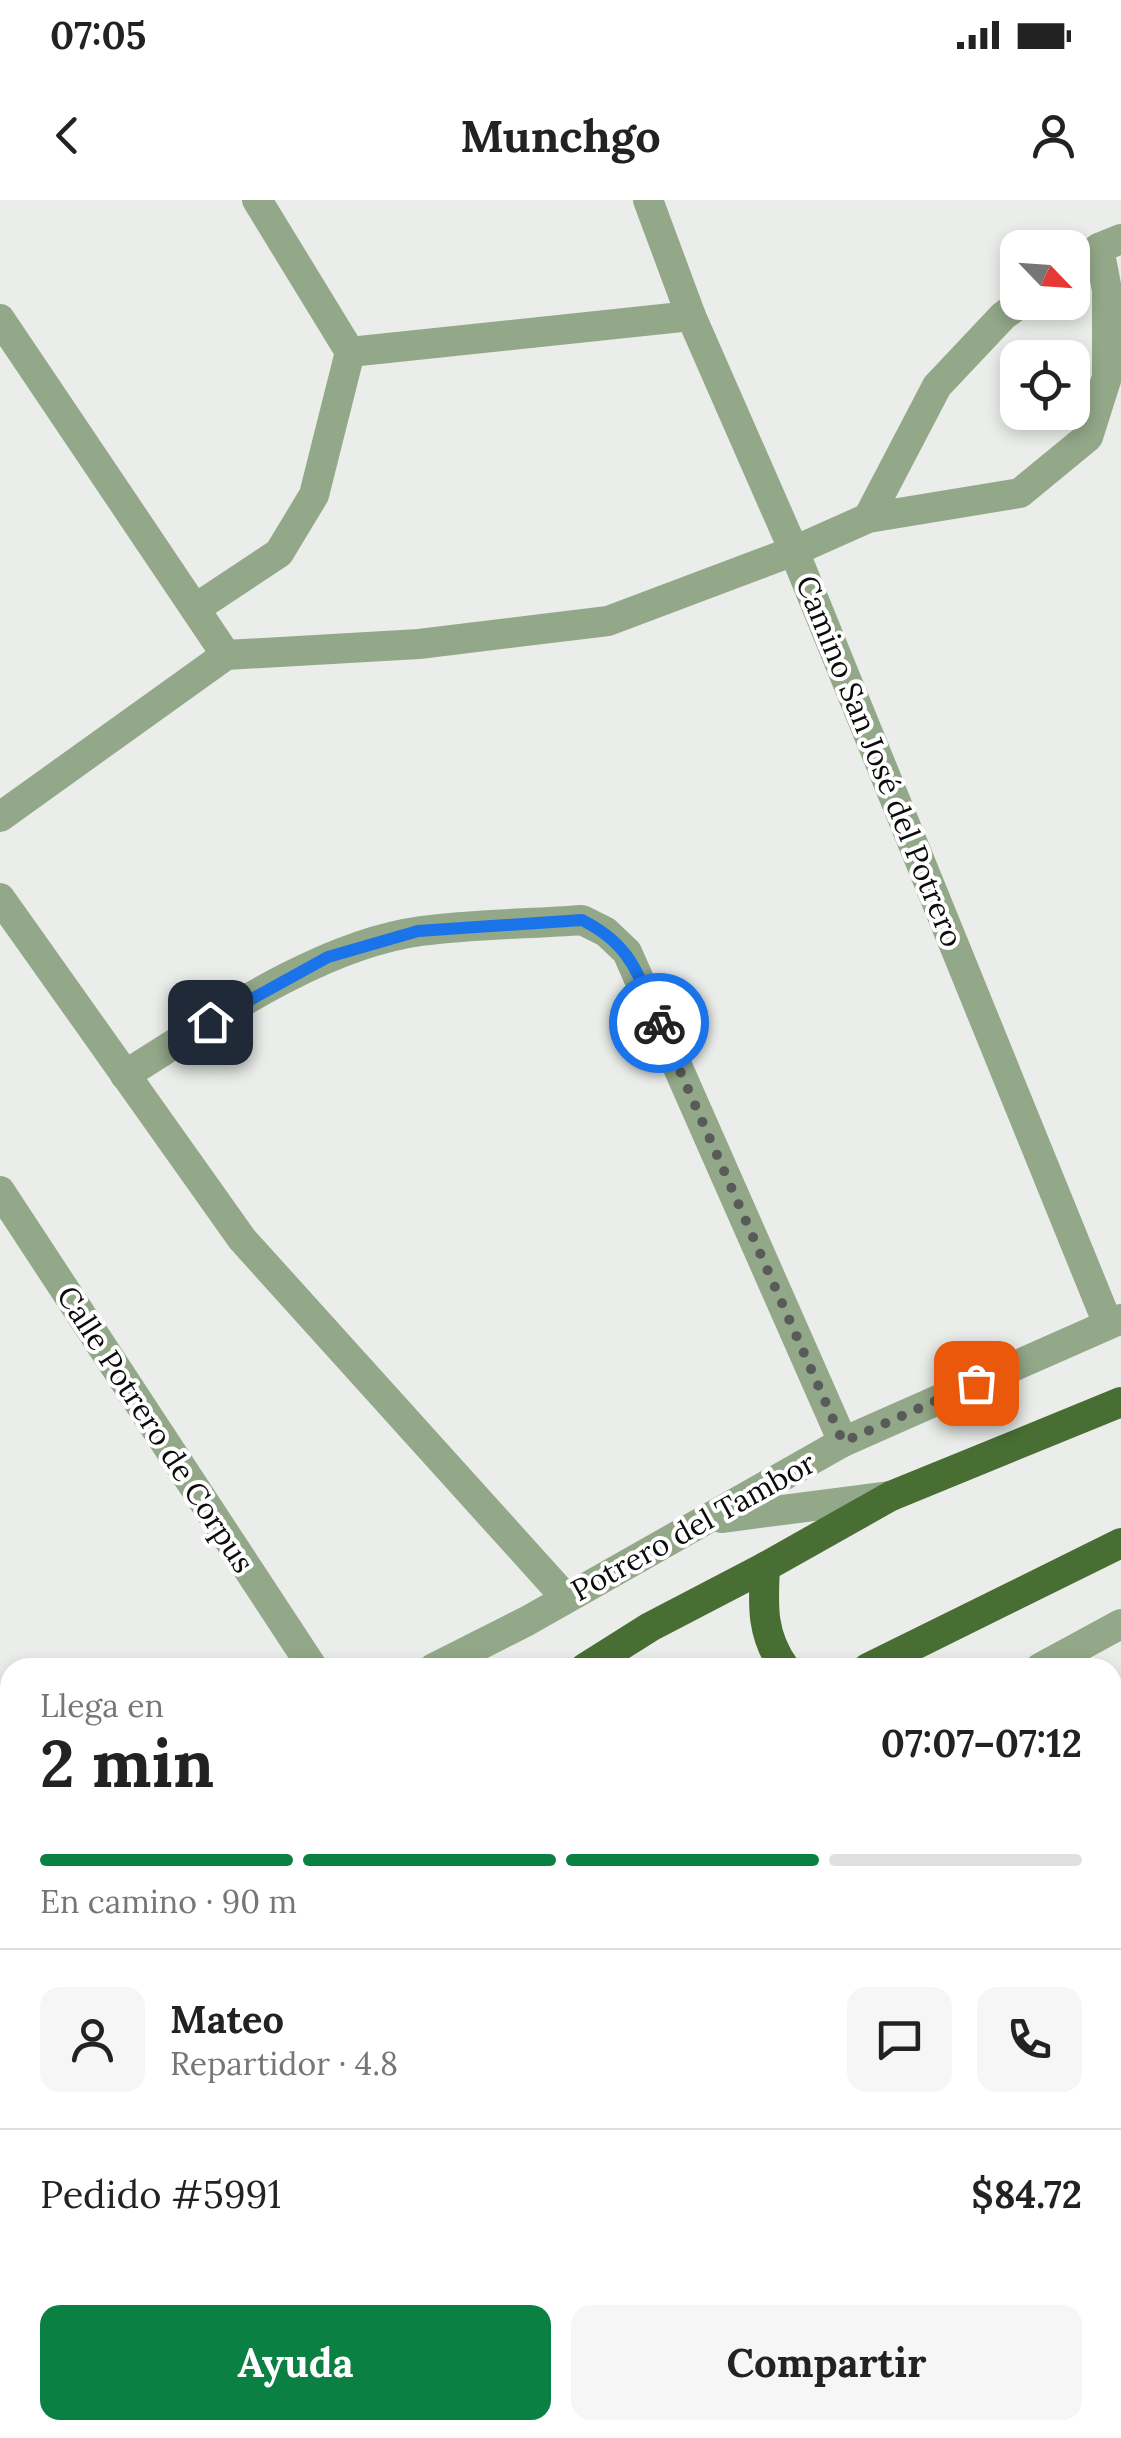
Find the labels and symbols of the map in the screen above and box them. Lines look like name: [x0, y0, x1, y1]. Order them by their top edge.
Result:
north arrow: [1000, 230, 1090, 320]
street label: Camino San José del Potrero: [788, 570, 972, 952]
courier: [609, 973, 709, 1073]
pin: [168, 980, 253, 1065]
street label: Calle Potrero de Corpus: [49, 1278, 263, 1580]
pin: [934, 1341, 1019, 1426]
street label: Potrero del Tambor: [564, 1443, 822, 1609]

